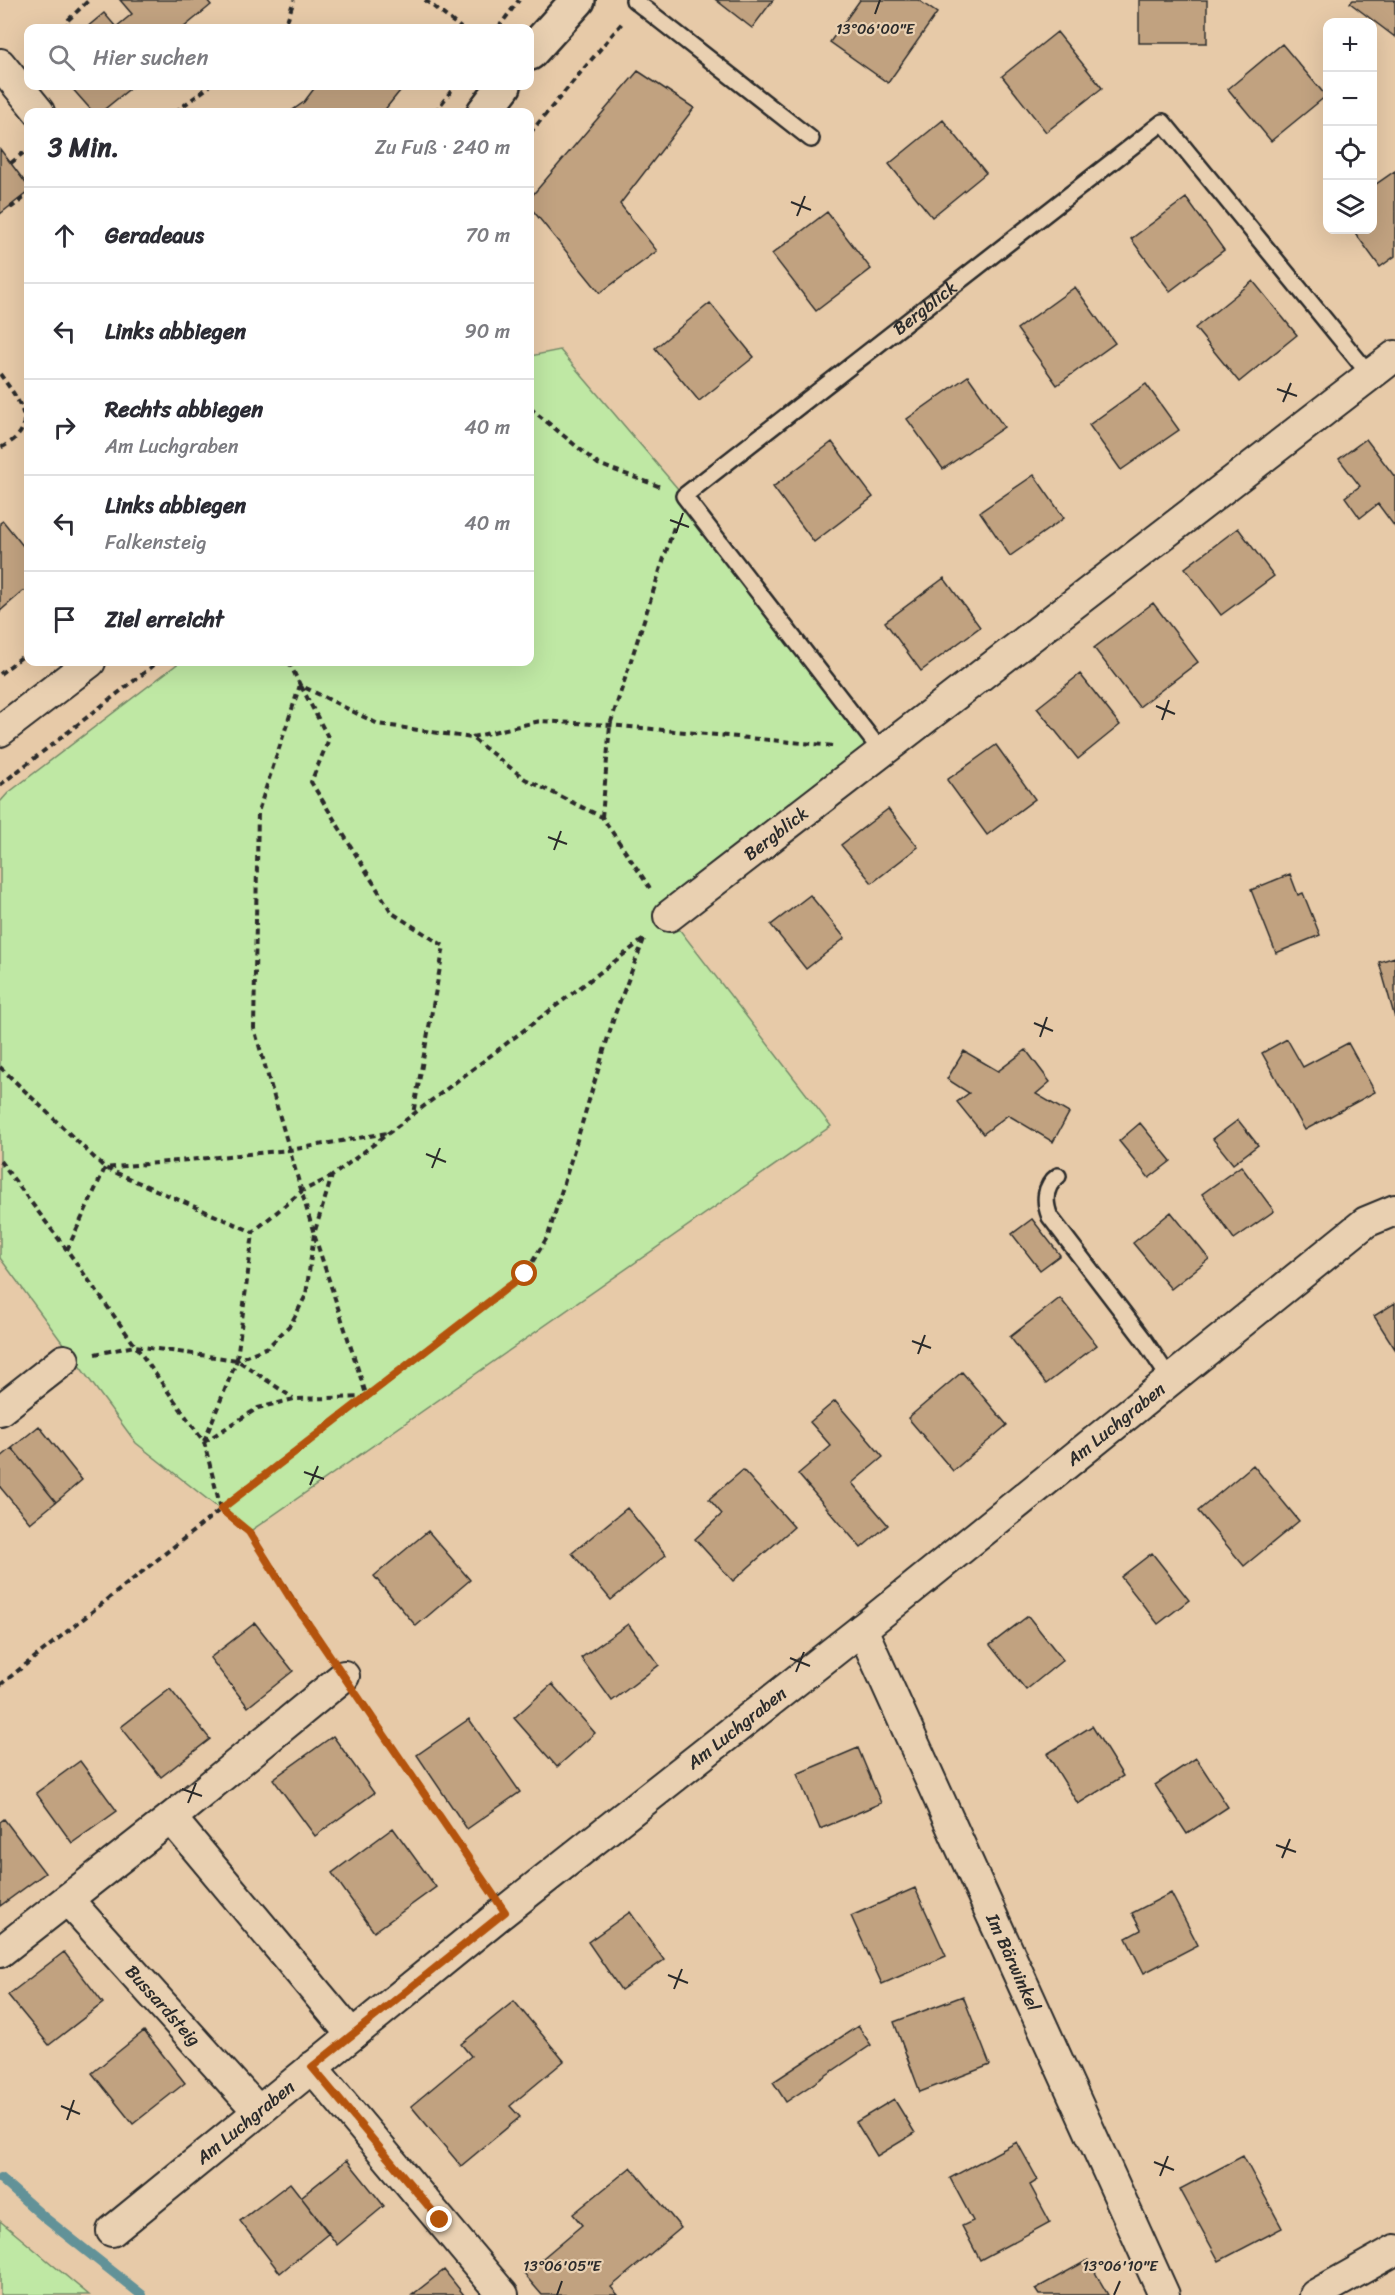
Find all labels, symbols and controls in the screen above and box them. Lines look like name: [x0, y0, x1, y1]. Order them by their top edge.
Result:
text: 13°06'00"E: [836, 16, 916, 42]
map controls: [1323, 18, 1377, 234]
button: +: [1323, 18, 1377, 72]
search box: [24, 24, 534, 90]
text: Hier suchen: [93, 38, 208, 77]
icon: search: [45, 41, 78, 74]
button: −: [1323, 72, 1377, 126]
text: 3 Min.: [48, 124, 119, 170]
button: locate: [1323, 126, 1377, 180]
text: Zu Fuß · 240 m: [375, 130, 510, 165]
button: layers: [1323, 180, 1377, 234]
text: Geradeaus: [105, 216, 204, 255]
text: 70 m: [465, 218, 510, 253]
icon: ahead: [48, 219, 81, 252]
street label: Bergblick: [885, 272, 965, 344]
text: Links abbiegen: [105, 312, 246, 351]
text: 90 m: [465, 314, 510, 349]
icon: left: [48, 315, 81, 348]
text: Rechts abbiegen: [105, 390, 263, 429]
text: 40 m: [464, 410, 510, 445]
icon: right: [48, 411, 81, 444]
text: Am Luchgraben: [105, 429, 239, 464]
text: Links abbiegen: [105, 486, 246, 525]
text: 40 m: [464, 506, 510, 541]
icon: left: [48, 507, 81, 540]
text: Falkensteig: [105, 525, 207, 560]
text: Ziel erreicht: [105, 600, 224, 639]
icon: arrive: [48, 603, 81, 636]
street label: Bergblick: [736, 798, 816, 869]
route start: [511, 1260, 537, 1286]
street label: Am Luchgraben: [1058, 1374, 1173, 1475]
street label: Am Luchgraben: [679, 1678, 794, 1778]
street label: Im Bärwinkel: [977, 1907, 1050, 2017]
street label: Bussardsteig: [117, 1957, 209, 2054]
street label: Am Luchgraben: [188, 2072, 302, 2173]
route end: [426, 2206, 452, 2232]
text: 13°06'05"E: [523, 2253, 603, 2279]
text: 13°06'10"E: [1082, 2253, 1159, 2279]

